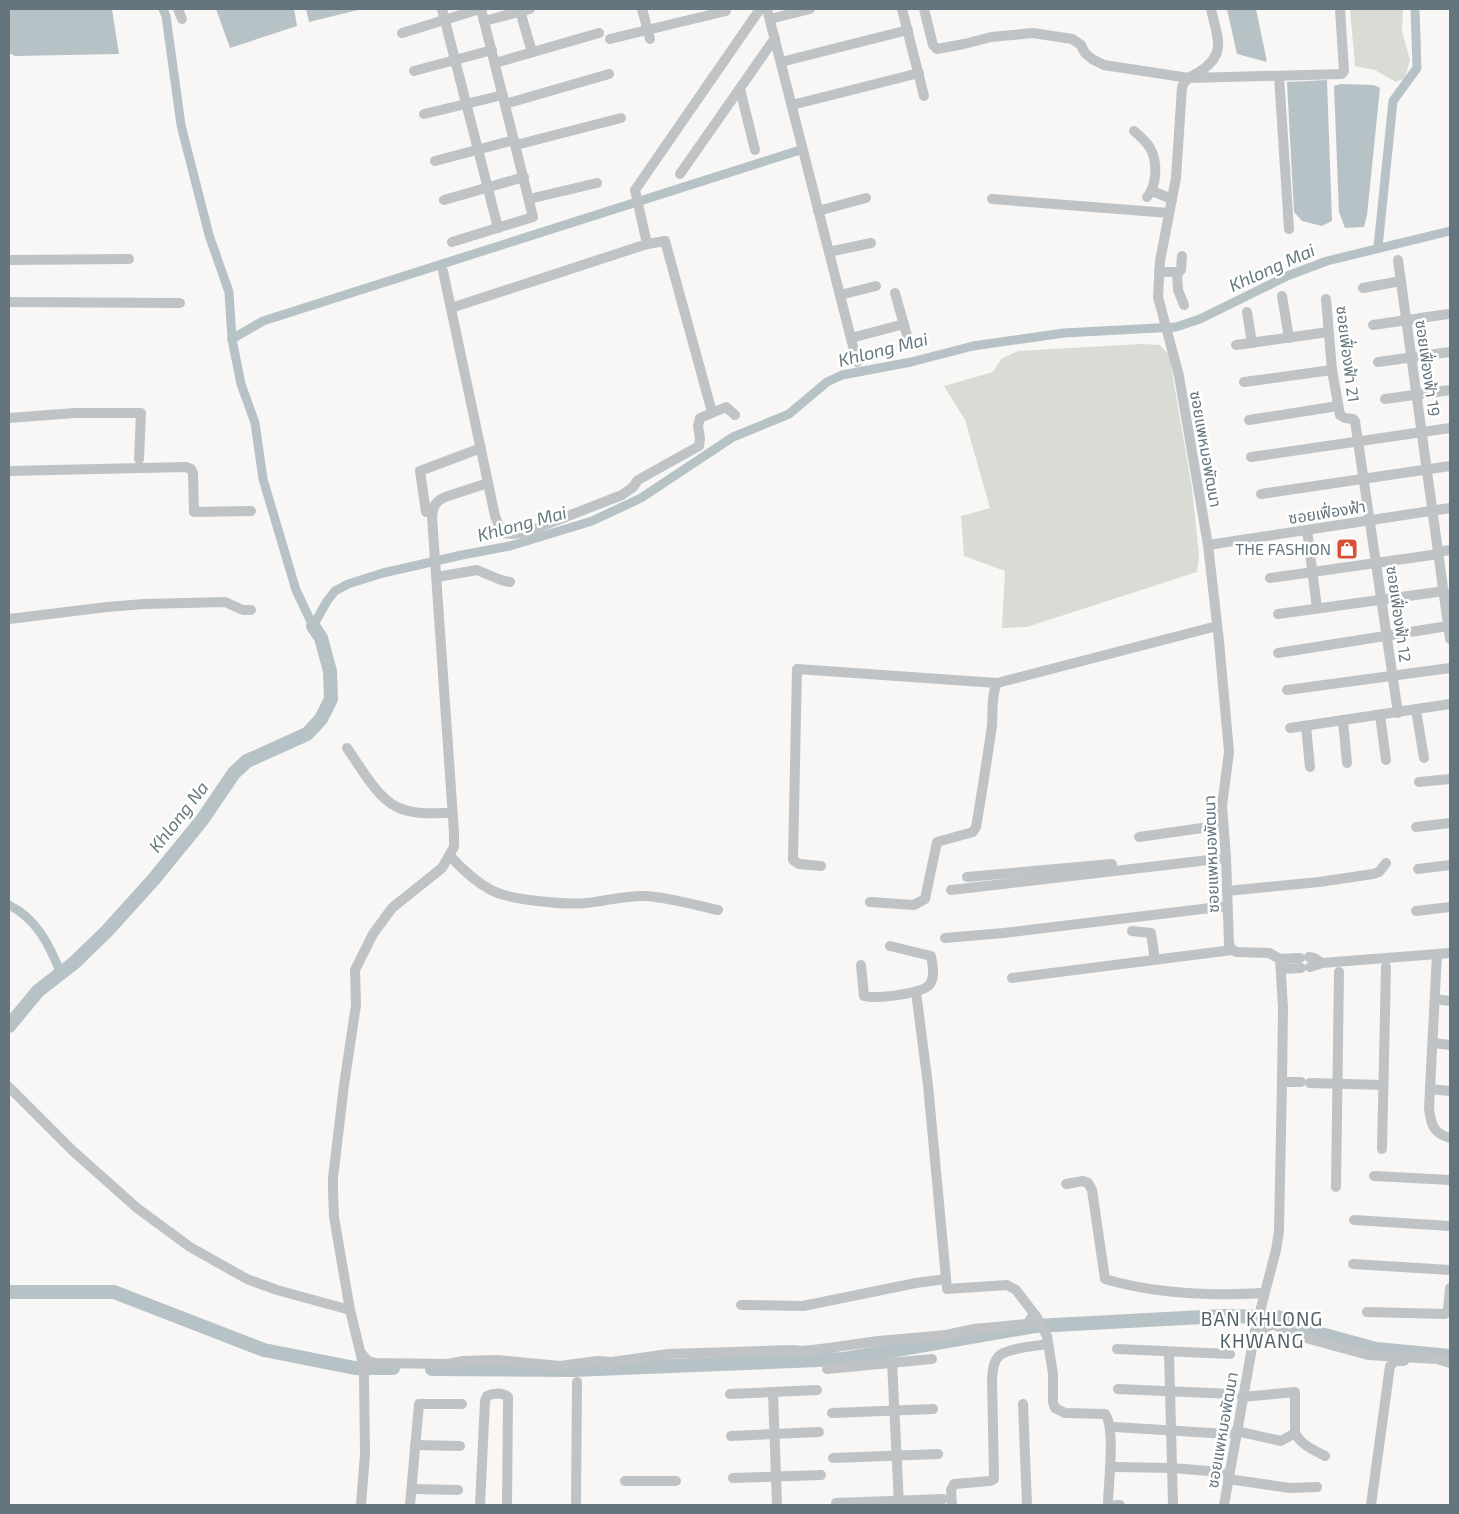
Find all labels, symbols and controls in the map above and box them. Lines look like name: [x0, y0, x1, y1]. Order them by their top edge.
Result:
water label: Khlong Mai: [1225, 238, 1319, 296]
street label: ซอยเฟื่องฟ้า 21: [1333, 305, 1365, 403]
street label: ซอยเฟื่องฟ้า 19: [1412, 318, 1446, 417]
water label: Khlong Mai: [836, 327, 930, 371]
street label: ซอยแพหมอพัฒนา: [1187, 389, 1226, 509]
street label: ซอยเฟื่องฟ้า: [1287, 495, 1367, 527]
water label: Khlong Mai: [475, 500, 569, 546]
shop icon: THE FASHION: [1335, 537, 1359, 561]
place label: THE FASHION: [1235, 539, 1331, 558]
street label: ซอยเฟื่องฟ้า 12: [1383, 564, 1417, 663]
water label: Khlong Na: [144, 776, 213, 856]
street label: ซอยแพหมอพัฒนา: [1199, 795, 1222, 913]
district label: BAN KHLONG KHWANG: [1201, 1307, 1323, 1352]
street label: ซอยแพหมอพัฒนา: [1202, 1370, 1241, 1490]

